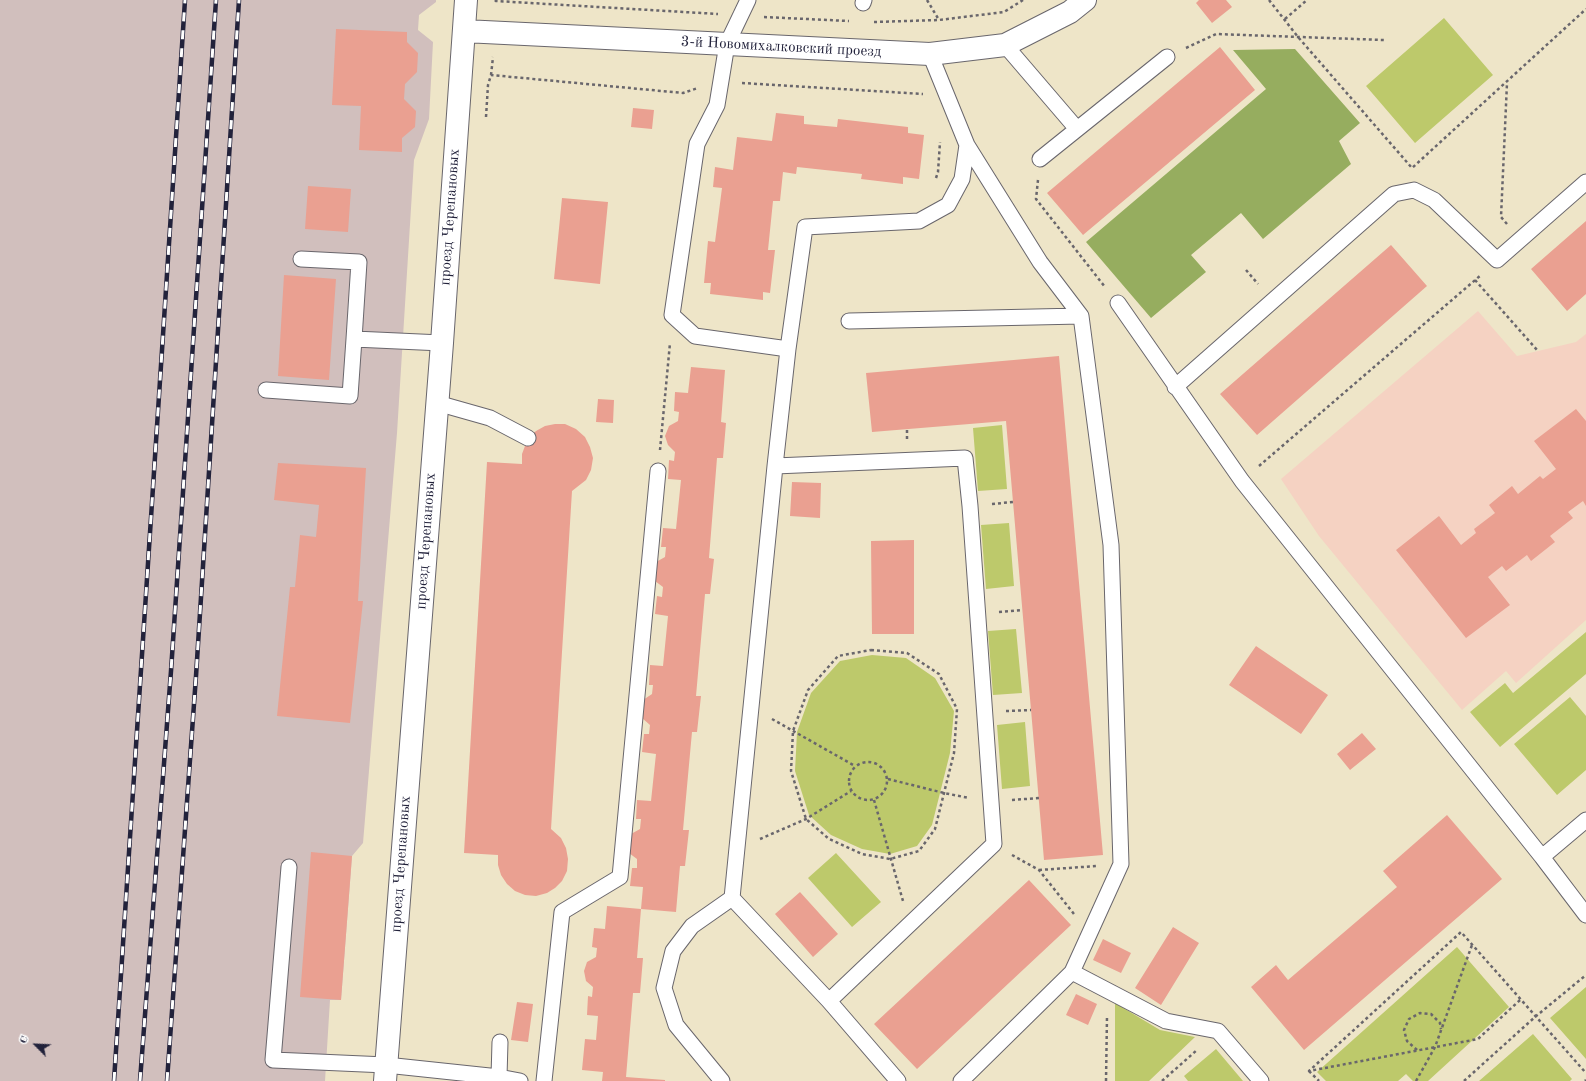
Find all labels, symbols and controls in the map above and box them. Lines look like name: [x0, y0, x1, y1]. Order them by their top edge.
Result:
street label: 3-й Новомихалковский проезд: [680, 33, 882, 61]
street label: проезд Черепановых: [436, 148, 464, 286]
street label: проезд Черепановых: [412, 472, 440, 610]
street label: проезд Черепановых: [387, 795, 415, 933]
north arrow: [16, 1025, 56, 1065]
text: С: [18, 1034, 31, 1045]

